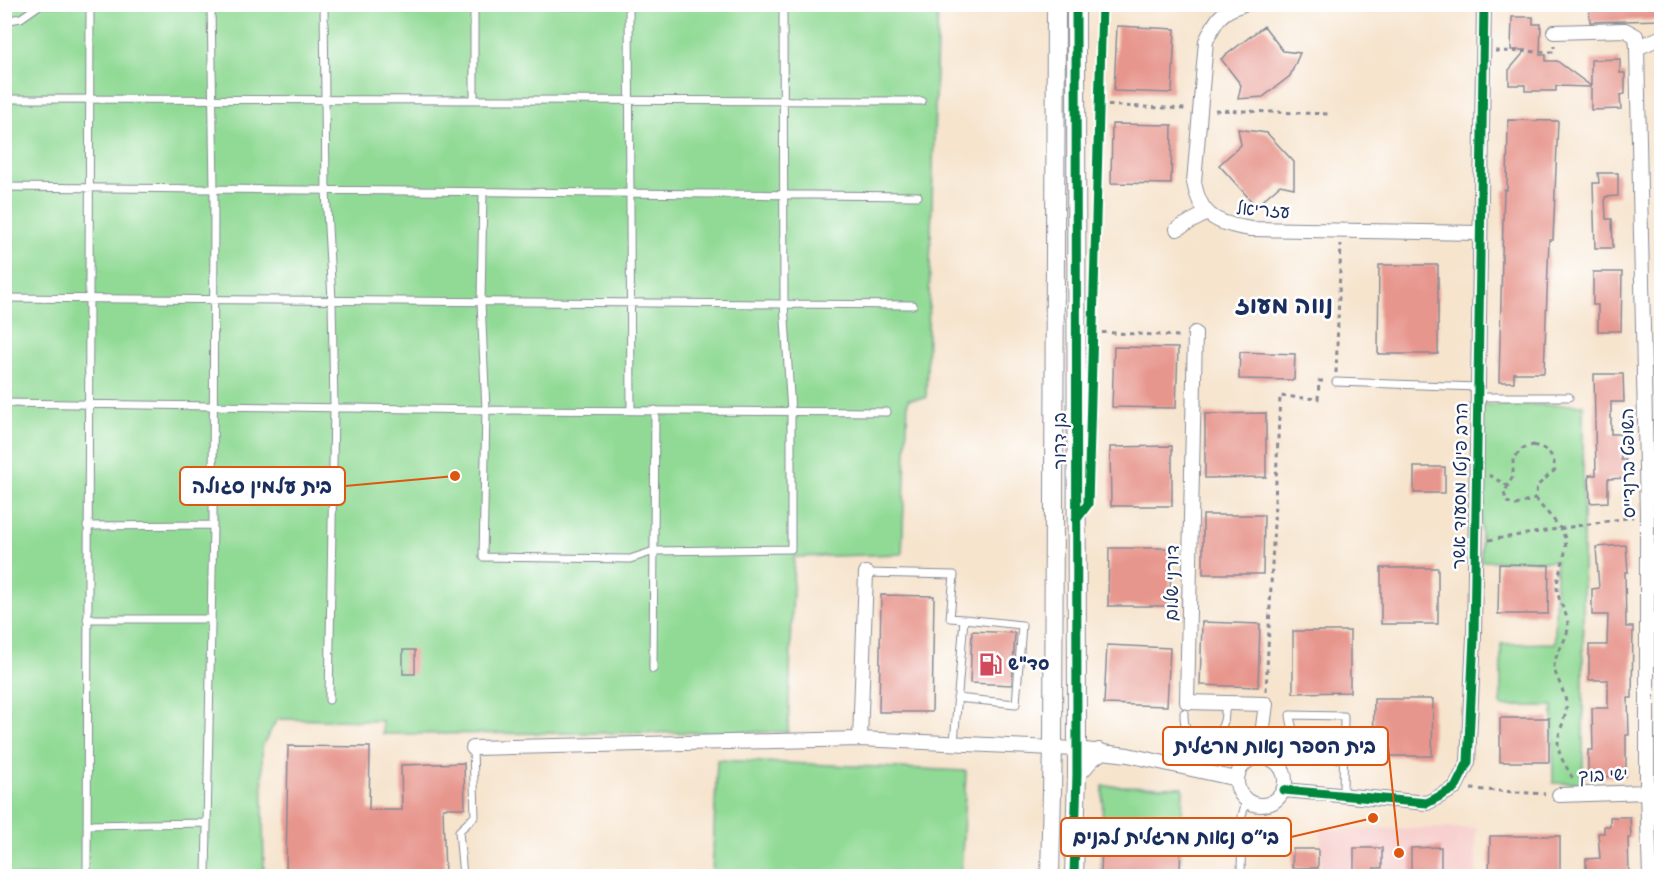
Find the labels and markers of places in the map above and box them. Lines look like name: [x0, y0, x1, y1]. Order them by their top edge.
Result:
callout: בית עלמין סגולה: [180, 467, 345, 505]
fuel station icon: סד"ש: [977, 651, 1003, 677]
place label: סד"ש: [1008, 654, 1050, 675]
callout: בית הספר נאות מרגלית: [1163, 727, 1388, 765]
callout: בי״ס נאות מרגלית לבנים: [1061, 818, 1291, 856]

